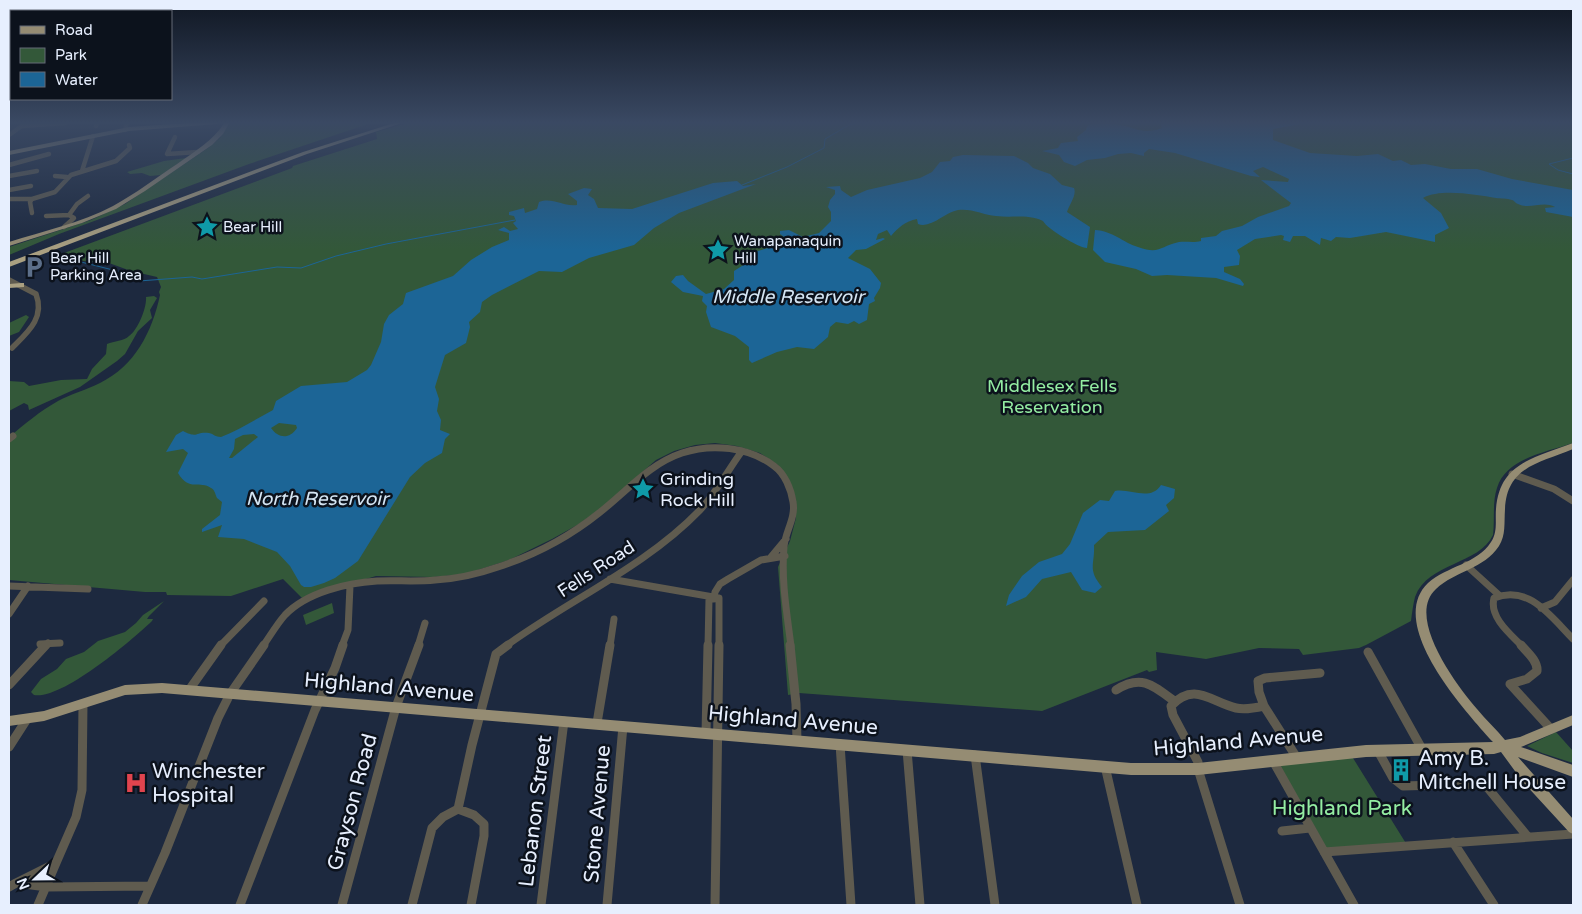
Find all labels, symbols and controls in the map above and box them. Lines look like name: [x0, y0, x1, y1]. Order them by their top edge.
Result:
legend: [10, 10, 172, 100]
text: Road: [55, 21, 93, 39]
text: Park: [55, 46, 87, 64]
text: Water: [55, 71, 98, 89]
place icon: Bear Hill: [194, 214, 220, 240]
place label: Bear Hill: [223, 218, 282, 236]
place label: Wanapanaquin Hill: [734, 232, 842, 267]
place icon: Wanapanaquin Hill: [705, 237, 731, 263]
place label: Bear Hill Parking Area: [50, 249, 142, 284]
parking icon: Bear Hill Parking Area: [21, 254, 47, 280]
water label: Middle Reservoir: [712, 286, 867, 308]
park label: Middlesex Fells Reservation: [987, 375, 1117, 418]
place label: Grinding Rock Hill: [660, 468, 735, 511]
place icon: Grinding Rock Hill: [630, 476, 656, 502]
water label: North Reservoir: [246, 488, 391, 510]
street label: Fells Road: [553, 536, 639, 602]
street label: Highland Avenue: [303, 668, 475, 707]
street label: Highland Avenue: [707, 701, 879, 740]
street label: Highland Avenue: [1152, 722, 1324, 761]
street label: Grayson Road: [322, 731, 383, 873]
street label: Lebanon Street: [514, 734, 557, 888]
street label: Stone Avenue: [579, 744, 616, 884]
place label: Amy B. Mitchell House: [1418, 746, 1566, 795]
building icon: Amy B. Mitchell House: [1388, 757, 1414, 783]
place label: Winchester Hospital: [152, 759, 265, 808]
hospital icon: Winchester Hospital: [123, 770, 149, 796]
park label: Highland Park: [1272, 796, 1412, 821]
north arrow: [10, 854, 60, 904]
text: N: [13, 875, 33, 892]

